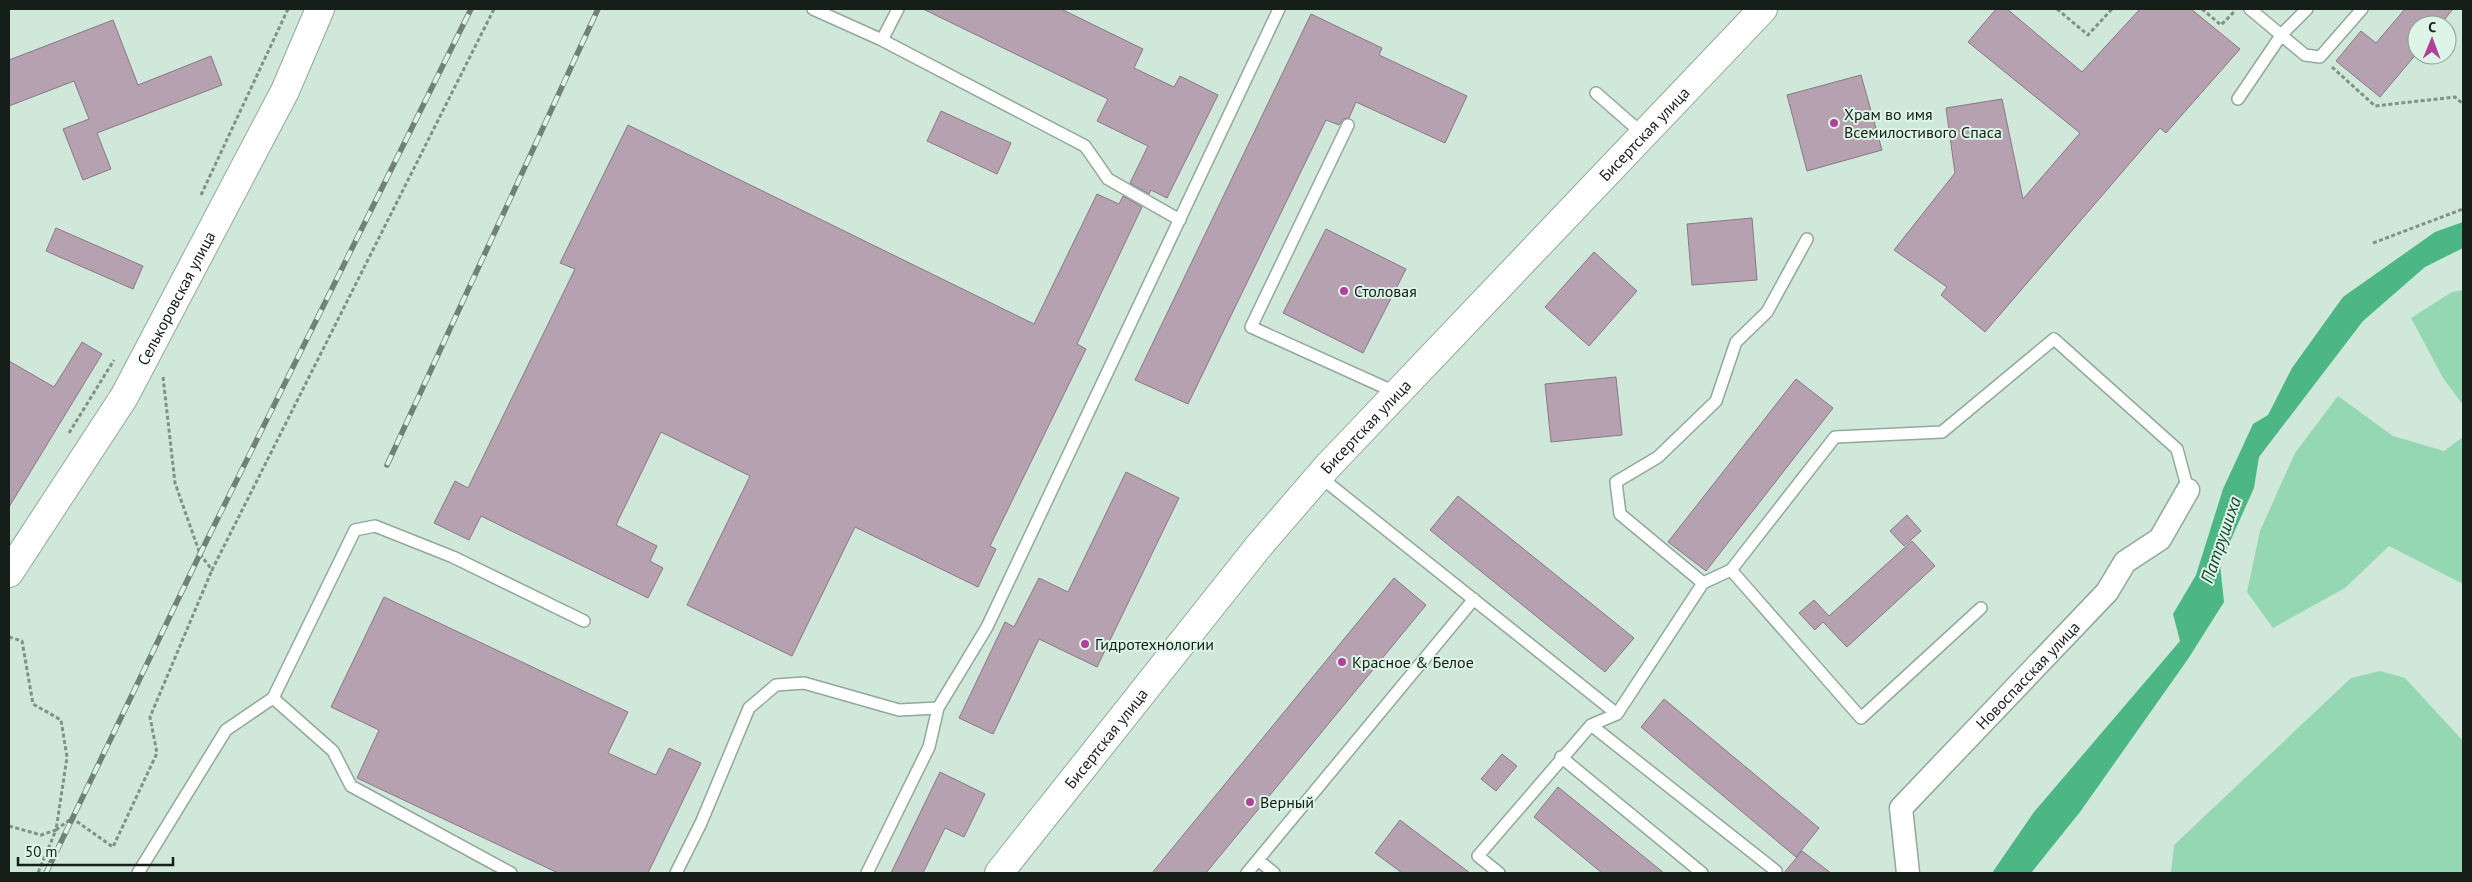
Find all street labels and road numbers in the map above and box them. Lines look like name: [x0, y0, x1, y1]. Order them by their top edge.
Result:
street label: Бисертская улица: [1595, 83, 1694, 185]
street label: Селькоровская улица: [133, 228, 219, 369]
street label: Бисертская улица: [1316, 375, 1415, 478]
street label: Новоспасская улица: [1972, 617, 2084, 733]
street label: Бисертская улица: [1060, 684, 1152, 793]

